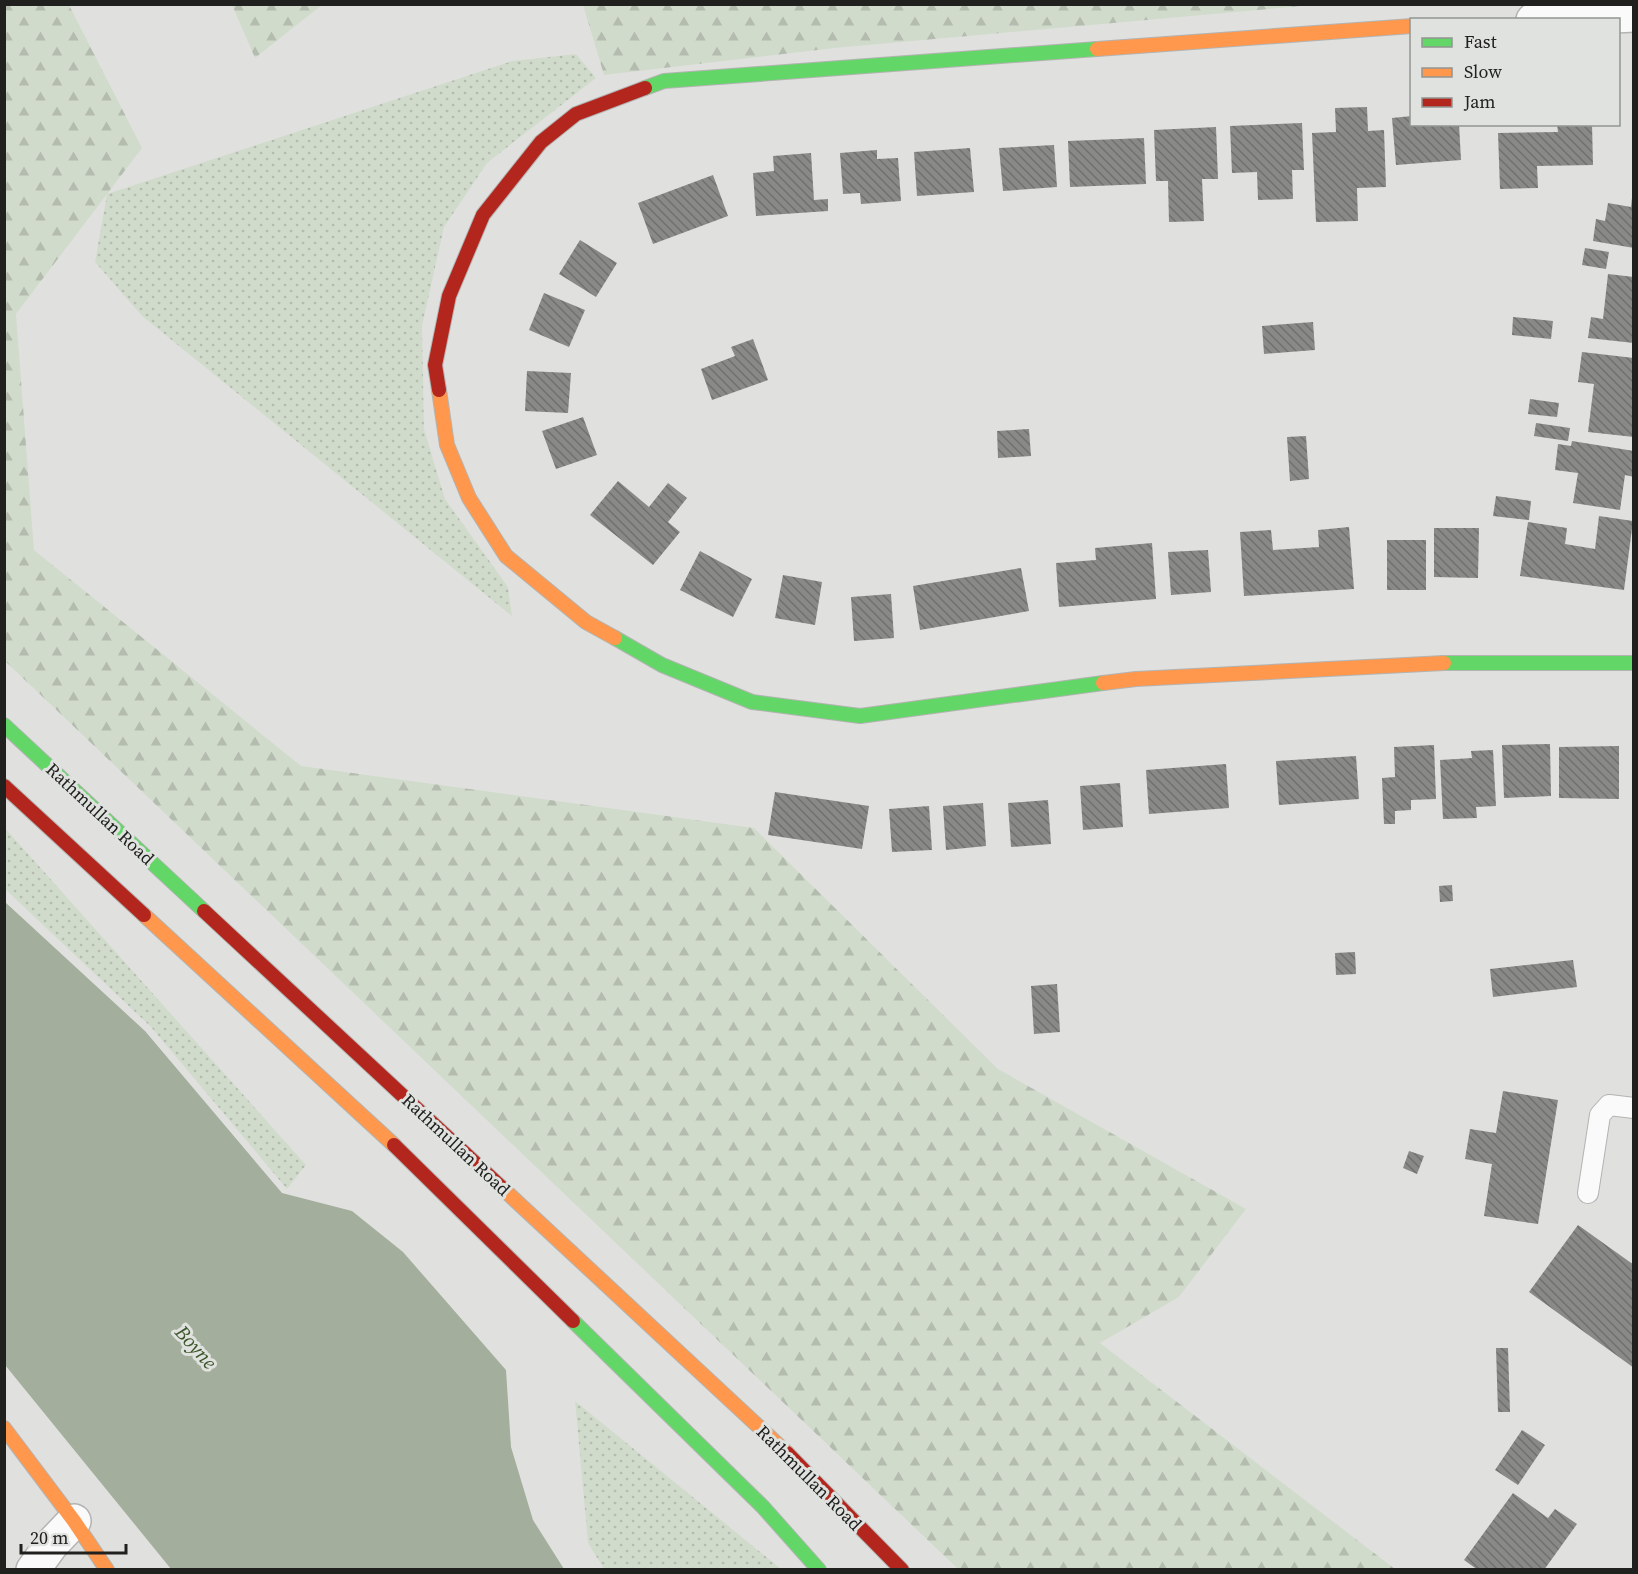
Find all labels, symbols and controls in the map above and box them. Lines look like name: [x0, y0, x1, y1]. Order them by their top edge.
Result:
legend: [1410, 18, 1620, 126]
text: Fast: [1464, 29, 1497, 54]
text: Slow: [1464, 59, 1502, 84]
text: Jam: [1463, 89, 1496, 114]
street label: Rathmullan Road: [41, 757, 160, 870]
street label: Rathmullan Road: [397, 1088, 516, 1201]
water label: Boyne: [168, 1318, 223, 1375]
street label: Rathmullan Road: [751, 1419, 868, 1536]
scale bar: [21, 1517, 126, 1555]
text: 20 m: [30, 1525, 68, 1550]

